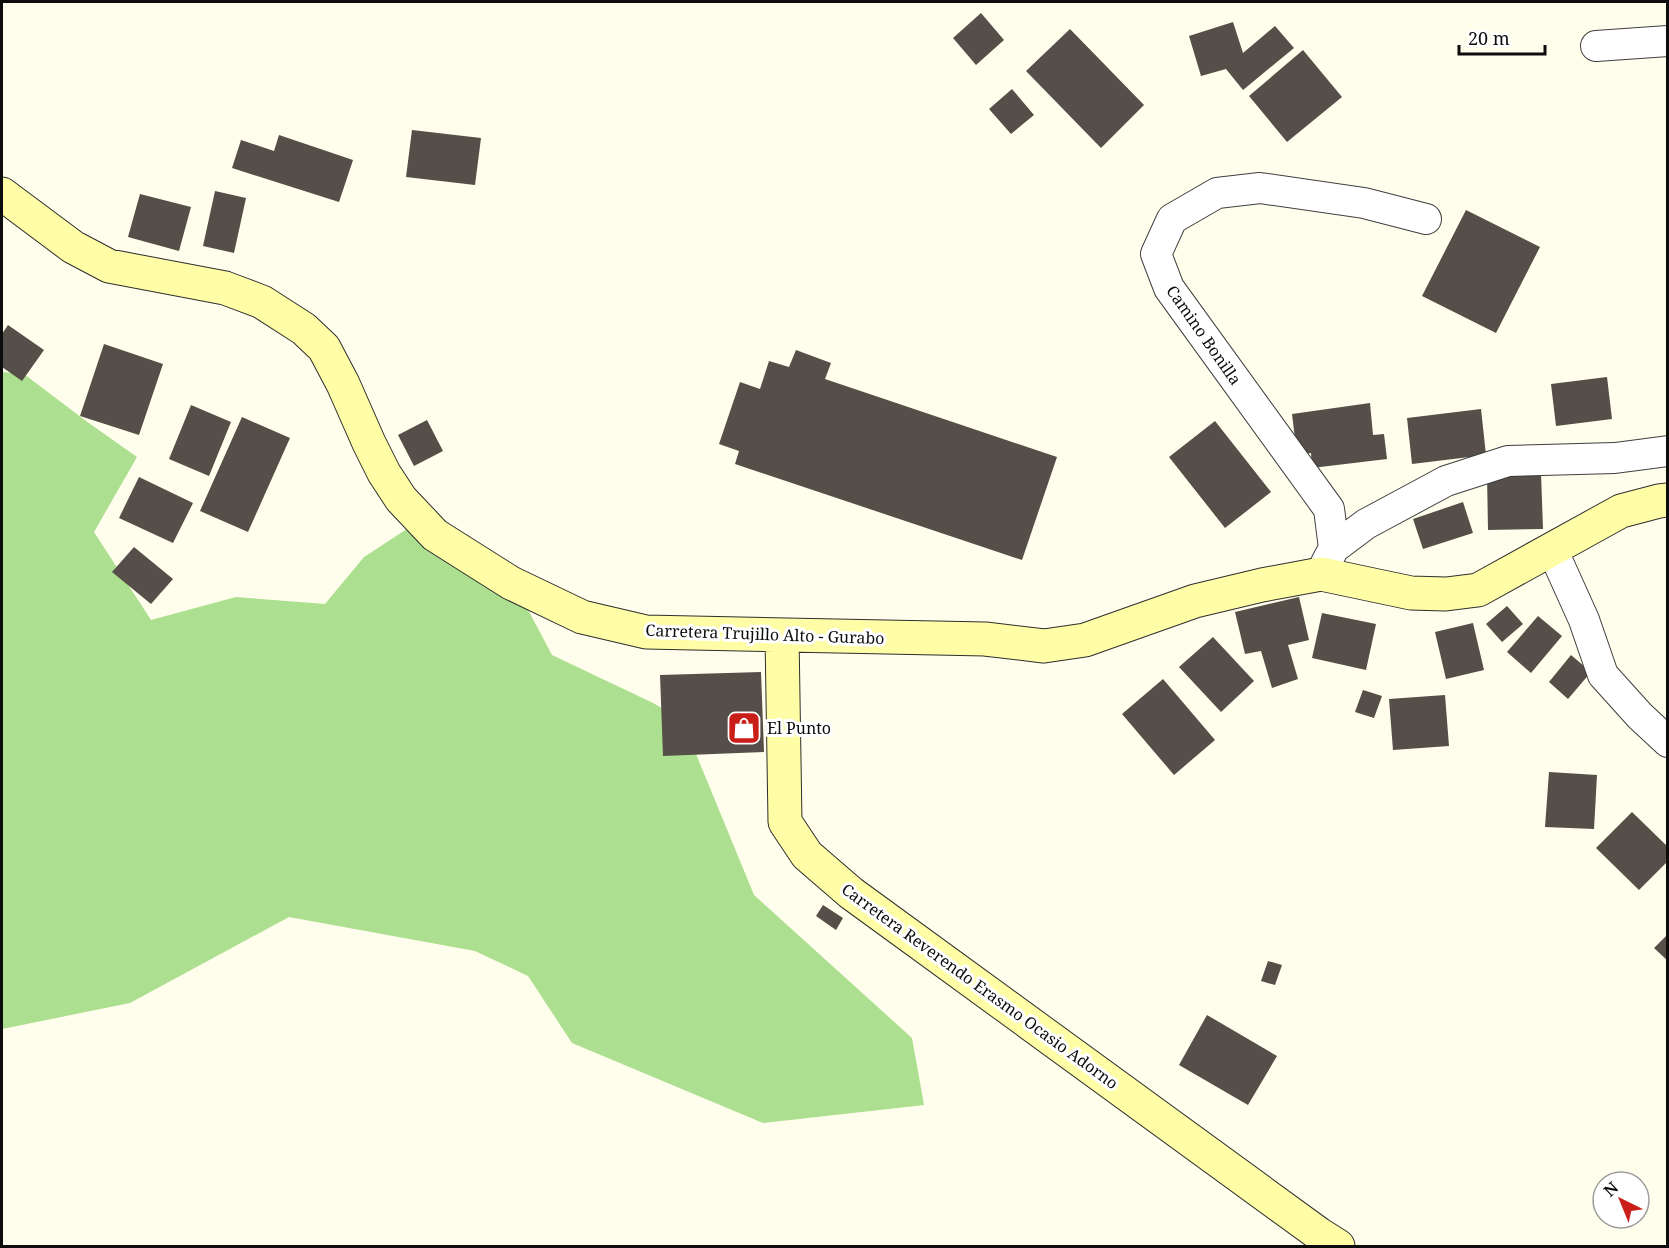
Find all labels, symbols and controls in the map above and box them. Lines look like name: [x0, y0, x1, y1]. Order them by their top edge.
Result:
scale bar: [1459, 18, 1544, 56]
text: 20 m: [1468, 26, 1510, 50]
street label: Camino Bonilla: [1161, 281, 1247, 389]
street label: Carretera Trujillo Alto - Gurabo: [645, 619, 885, 649]
shop icon: El Punto: [726, 710, 762, 746]
place label: El Punto: [767, 717, 831, 739]
street label: Carretera Reverendo Erasmo Ocasio Adorno: [837, 878, 1123, 1094]
north arrow: [1591, 1170, 1651, 1230]
text: N: [1599, 1176, 1623, 1201]

